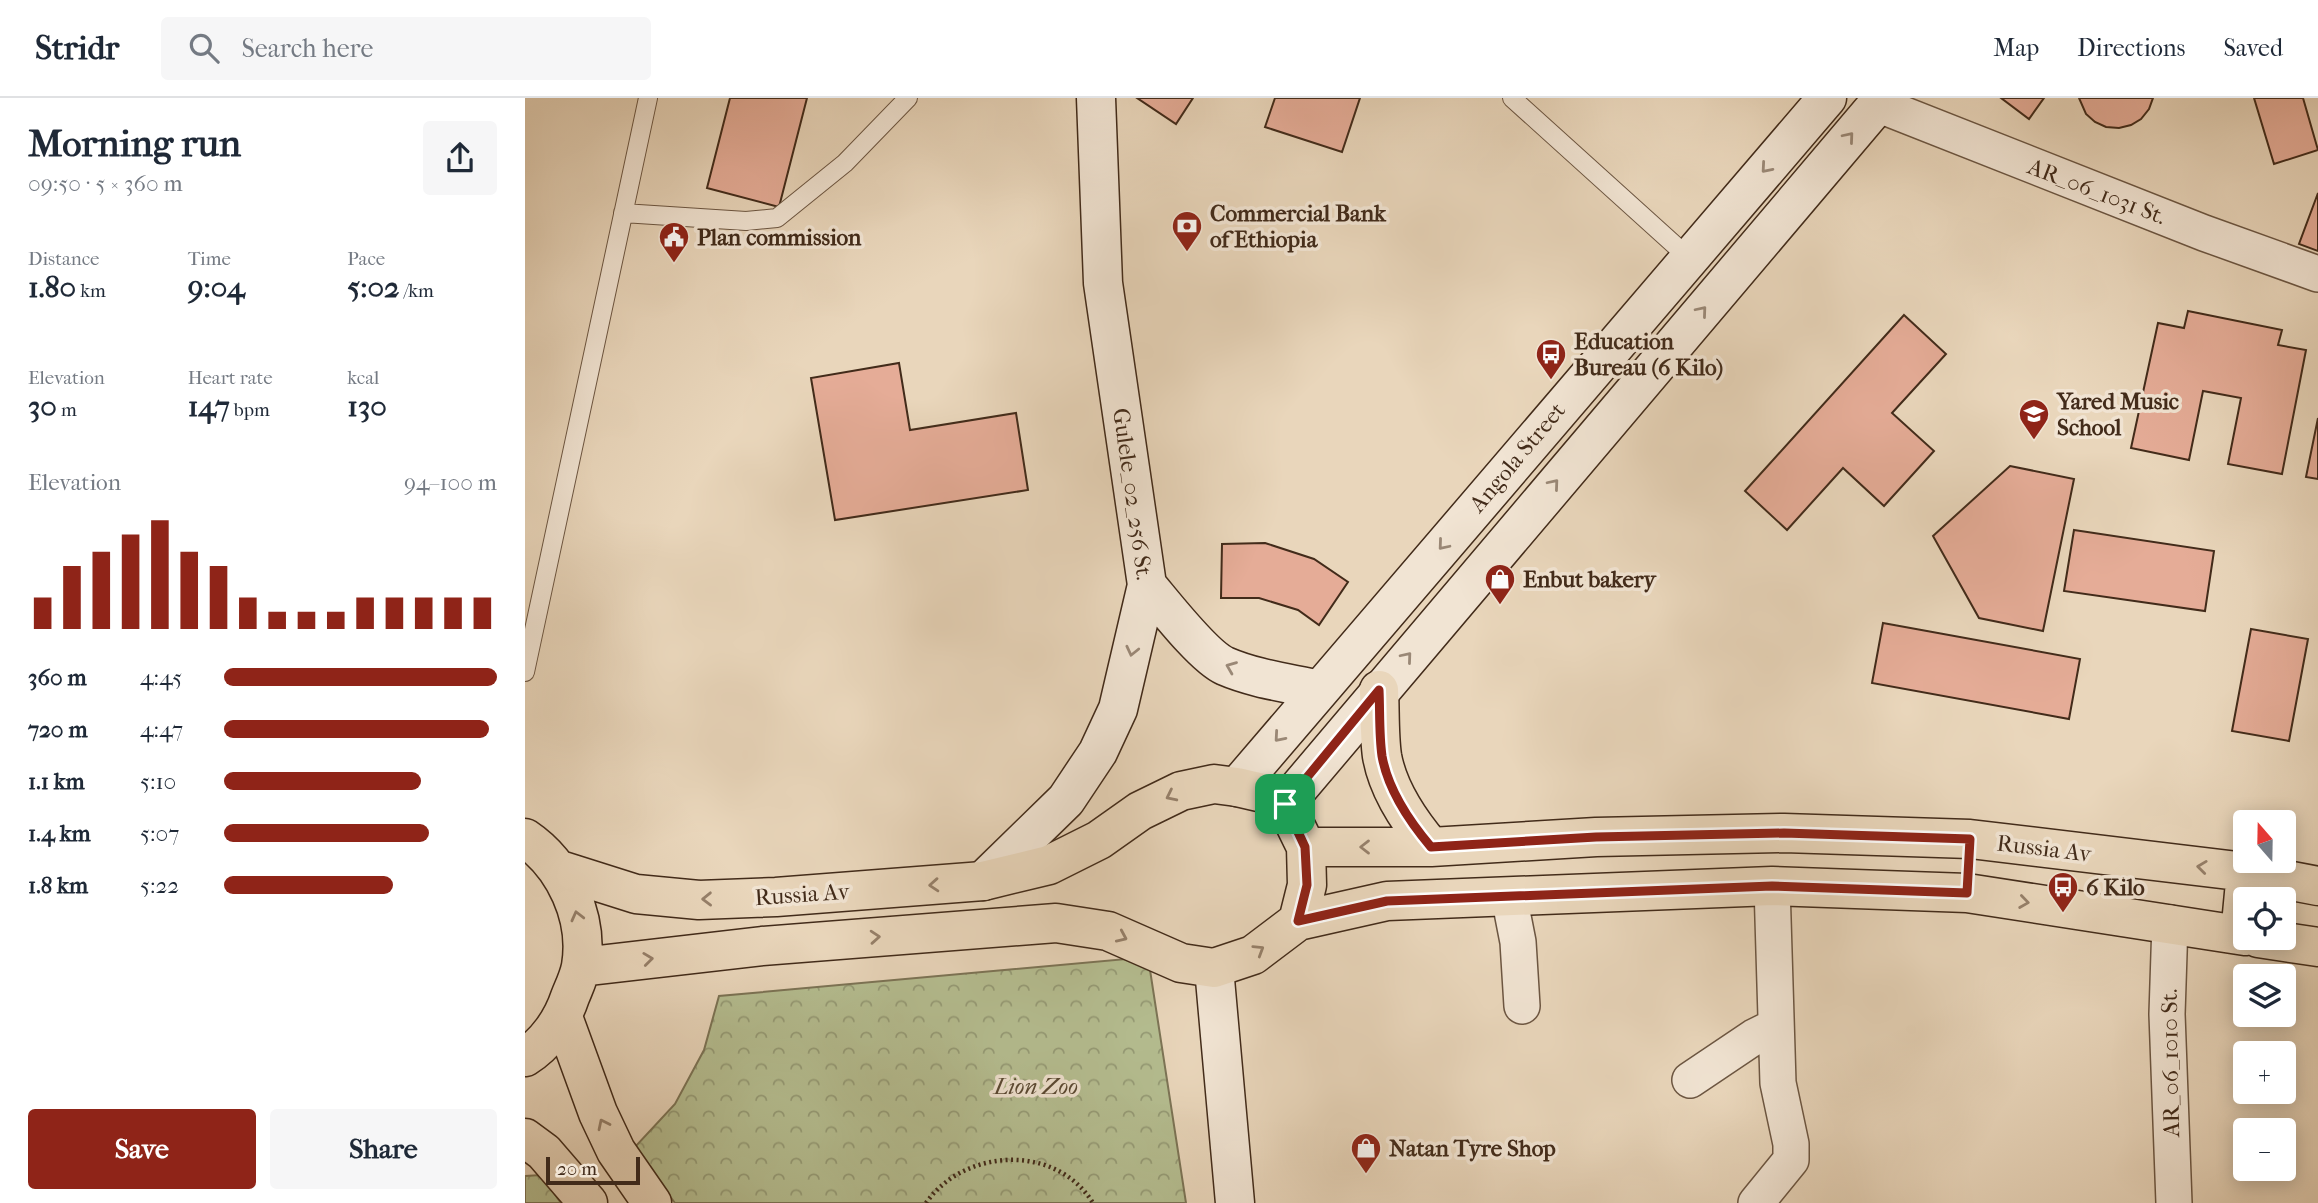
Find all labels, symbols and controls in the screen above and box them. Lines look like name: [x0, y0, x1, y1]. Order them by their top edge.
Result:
search box: [161, 17, 651, 80]
text: Stridr: [35, 29, 119, 68]
icon: search: [185, 29, 223, 67]
text: Search here: [241, 33, 373, 64]
text: Map: [1993, 34, 2039, 62]
text: Directions: [2077, 34, 2185, 62]
text: Saved: [2223, 34, 2283, 62]
text: Morning run: [28, 121, 241, 166]
button: share: [423, 121, 497, 195]
one-way arrow: [1841, 133, 1853, 146]
street label: AR_06_1031 St.: [2023, 152, 2170, 230]
one-way arrow: [1762, 160, 1774, 173]
text: 09:50 · 5 × 360 m: [28, 170, 183, 197]
place label: Commercial Bank of Ethiopia: [1210, 200, 1387, 253]
bank icon: Commercial Bank of Ethiopia: [1170, 209, 1204, 253]
public building icon: Plan commission: [657, 220, 691, 264]
place label: Plan commission: [697, 224, 862, 251]
text: Distance: [28, 248, 99, 270]
text: Time: [188, 248, 231, 270]
text: Pace: [347, 248, 385, 270]
text: 1.80: [28, 270, 76, 305]
text: 9:04: [188, 270, 245, 305]
text: 5:02: [347, 270, 400, 305]
text: km: [76, 280, 106, 302]
text: /km: [400, 280, 434, 302]
one-way arrow: [1694, 306, 1706, 319]
place label: Education Bureau (6 Kilo): [1574, 328, 1723, 381]
bus stop icon: Education Bureau (6 Kilo): [1534, 337, 1568, 381]
text: Elevation: [28, 367, 105, 389]
text: Heart rate: [188, 367, 273, 389]
text: kcal: [347, 367, 379, 389]
place label: Yared Music School: [2056, 388, 2179, 441]
text: 30: [28, 389, 57, 424]
text: 147: [188, 389, 230, 424]
text: 130: [347, 389, 387, 424]
street label: Angola Street: [1463, 397, 1571, 518]
school or university icon: Yared Music School: [2017, 397, 2051, 441]
text: m: [57, 399, 77, 421]
text: bpm: [230, 399, 270, 421]
street label: Gulele_02_256 St.: [1107, 406, 1158, 582]
text: Elevation: [28, 469, 121, 496]
text: 94–100 m: [404, 469, 497, 496]
one-way arrow: [1546, 479, 1558, 492]
one-way arrow: [1439, 537, 1451, 550]
shop icon: Enbut bakery: [1483, 562, 1517, 606]
place label: Enbut bakery: [1523, 566, 1658, 593]
one-way arrow: [1126, 645, 1140, 657]
one-way arrow: [1399, 652, 1411, 665]
one-way arrow: [1225, 661, 1237, 675]
text: 360 m: [28, 664, 87, 691]
text: 4:45: [140, 664, 182, 691]
text: 720 m: [28, 716, 88, 743]
text: 4:47: [140, 716, 183, 743]
one-way arrow: [1275, 729, 1287, 742]
text: 1.1 km: [28, 768, 85, 795]
text: 5:10: [140, 768, 176, 795]
pin: [1255, 774, 1315, 834]
icon: arrive: [1266, 785, 1304, 823]
one-way arrow: [1166, 788, 1178, 802]
north arrow: [2233, 810, 2296, 873]
map controls: [2233, 810, 2296, 1181]
text: 1.4 km: [28, 820, 91, 847]
text: 5:07: [140, 820, 179, 847]
street label: Russia Av: [1995, 829, 2094, 868]
one-way arrow: [1359, 839, 1369, 855]
one-way arrow: [2197, 860, 2208, 875]
bus stop icon: 6 Kilo: [2046, 870, 2080, 914]
text: 1.8 km: [28, 872, 88, 899]
text: 5:22: [140, 872, 179, 899]
place label: 6 Kilo: [2086, 874, 2145, 901]
one-way arrow: [928, 877, 939, 892]
street label: Russia Av: [754, 878, 852, 911]
button: locate: [2233, 887, 2296, 950]
one-way arrow: [702, 891, 712, 907]
one-way arrow: [2018, 894, 2030, 909]
one-way arrow: [571, 910, 585, 922]
one-way arrow: [1115, 929, 1128, 943]
one-way arrow: [869, 930, 880, 945]
one-way arrow: [1251, 946, 1264, 959]
one-way arrow: [642, 951, 654, 966]
button: layers: [2233, 964, 2296, 1027]
street label: AR_06_1010 St.: [2156, 989, 2185, 1138]
button: +: [2233, 1041, 2296, 1104]
park label: Lion Zoo: [992, 1073, 1078, 1100]
button: Save: [28, 1109, 256, 1189]
button: Share: [270, 1109, 497, 1189]
button: −: [2233, 1118, 2296, 1181]
one-way arrow: [597, 1119, 611, 1131]
shop icon: Natan Tyre Shop: [1349, 1131, 1383, 1175]
place label: Natan Tyre Shop: [1389, 1135, 1556, 1162]
scale bar: [546, 1154, 641, 1186]
text: 20 m: [557, 1158, 597, 1180]

